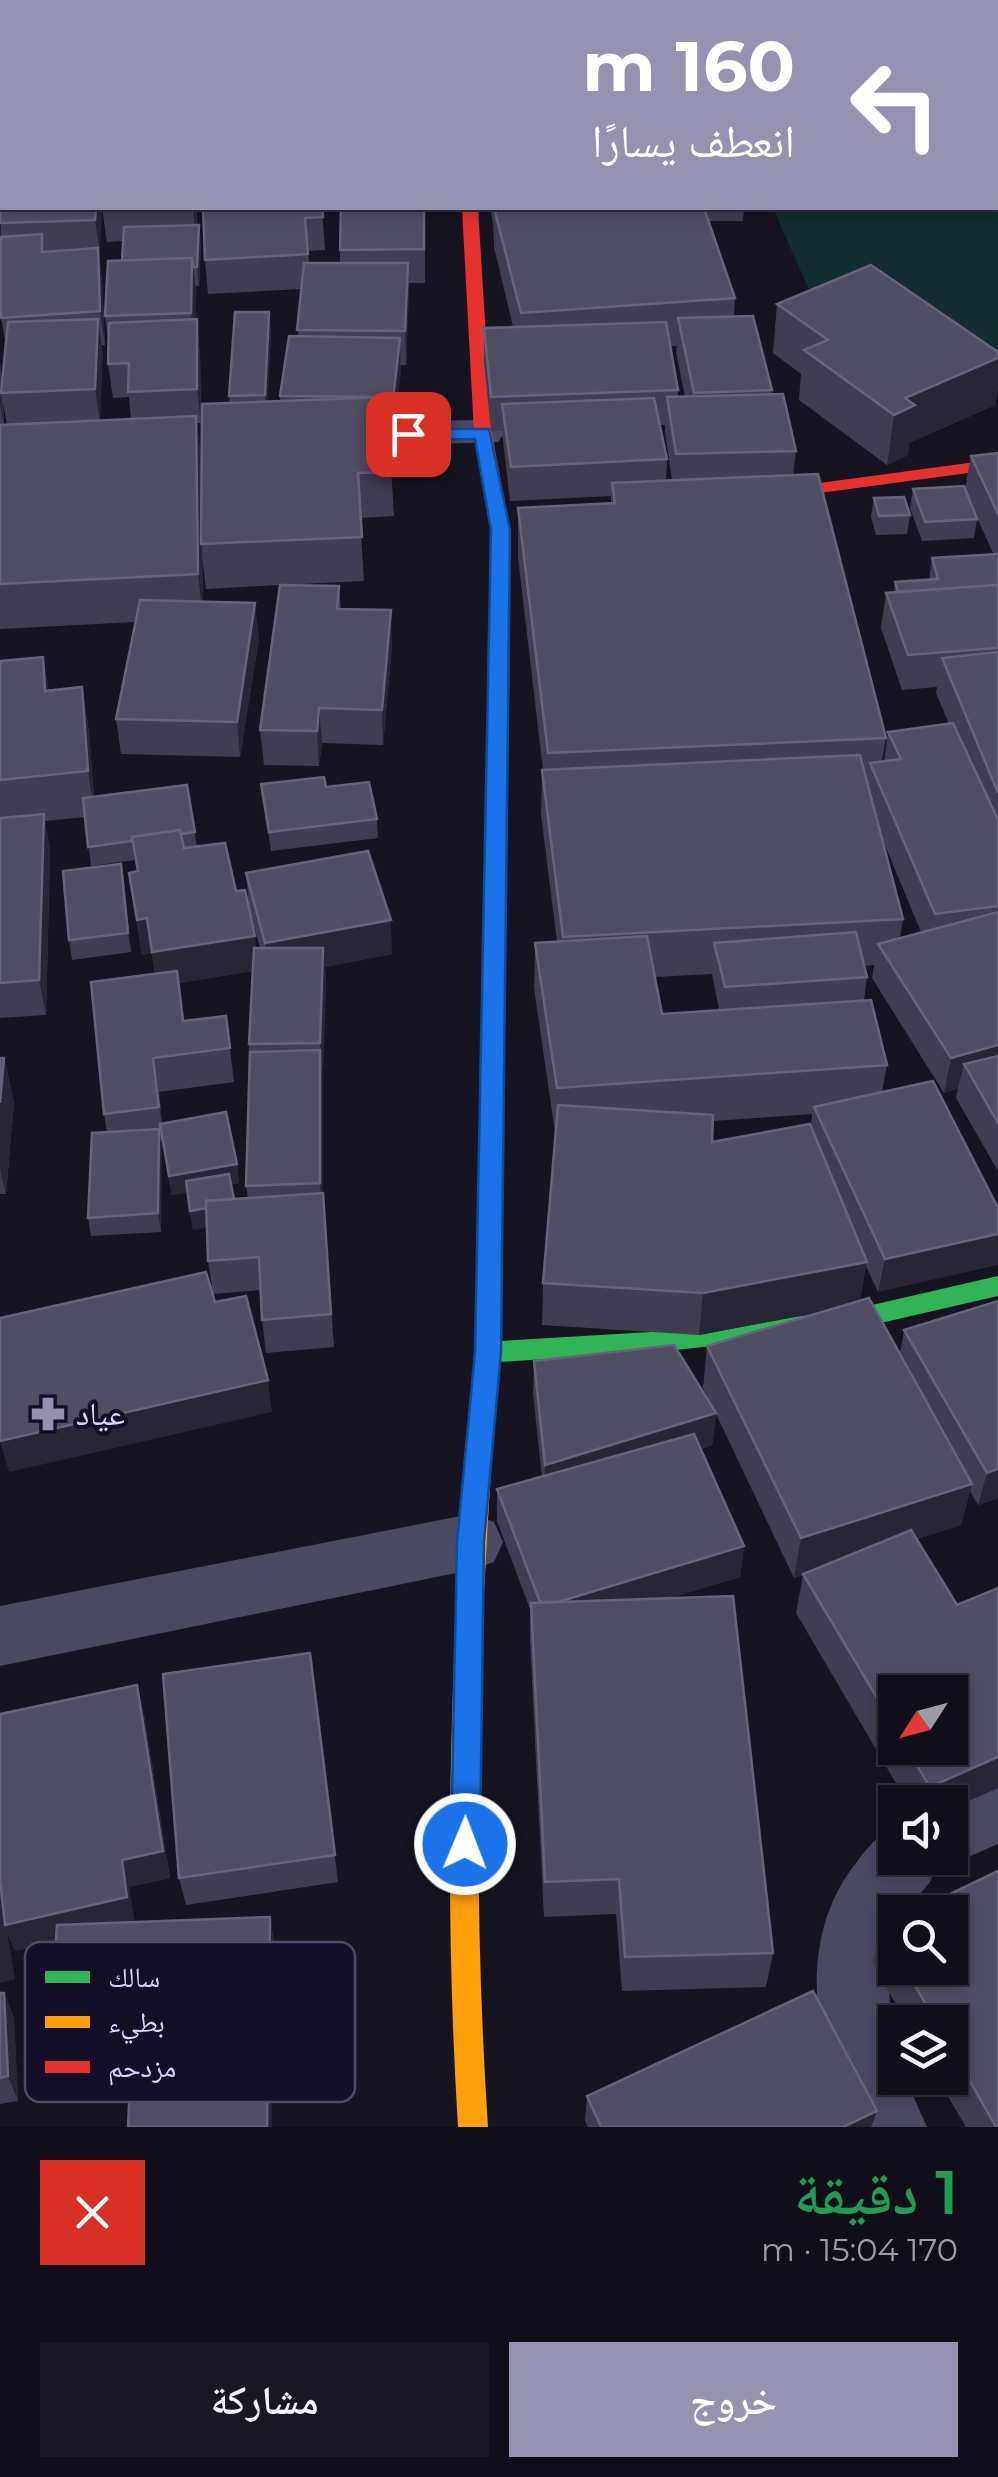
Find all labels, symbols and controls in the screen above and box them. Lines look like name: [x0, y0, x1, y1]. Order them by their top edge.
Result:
text: 160 m: [582, 23, 795, 109]
icon: left: [830, 40, 960, 170]
text: انعطف يسارًا: [592, 113, 795, 168]
pin: [366, 392, 451, 477]
icon: arrive: [381, 407, 436, 462]
place label: عياد: [76, 1394, 125, 1433]
pharmacy icon: عياد: [29, 1395, 67, 1433]
north arrow: [878, 1675, 968, 1765]
map controls: [878, 1675, 968, 2095]
button: sound: [878, 1785, 968, 1875]
position arrow: [413, 1792, 517, 1896]
button: search: [878, 1895, 968, 1985]
legend: [25, 1942, 355, 2102]
text: سالك: [108, 1960, 160, 1994]
text: بطيء: [108, 2005, 165, 2045]
button: layers: [878, 2005, 968, 2095]
text: مزدحم: [108, 2050, 176, 2086]
text: 1 دقيقة: [794, 2156, 958, 2229]
button: close: [40, 2160, 145, 2265]
text: 170 m · 15:04: [761, 2230, 958, 2269]
button: مشاركة: [40, 2342, 489, 2457]
button: خروج: [509, 2342, 958, 2457]

